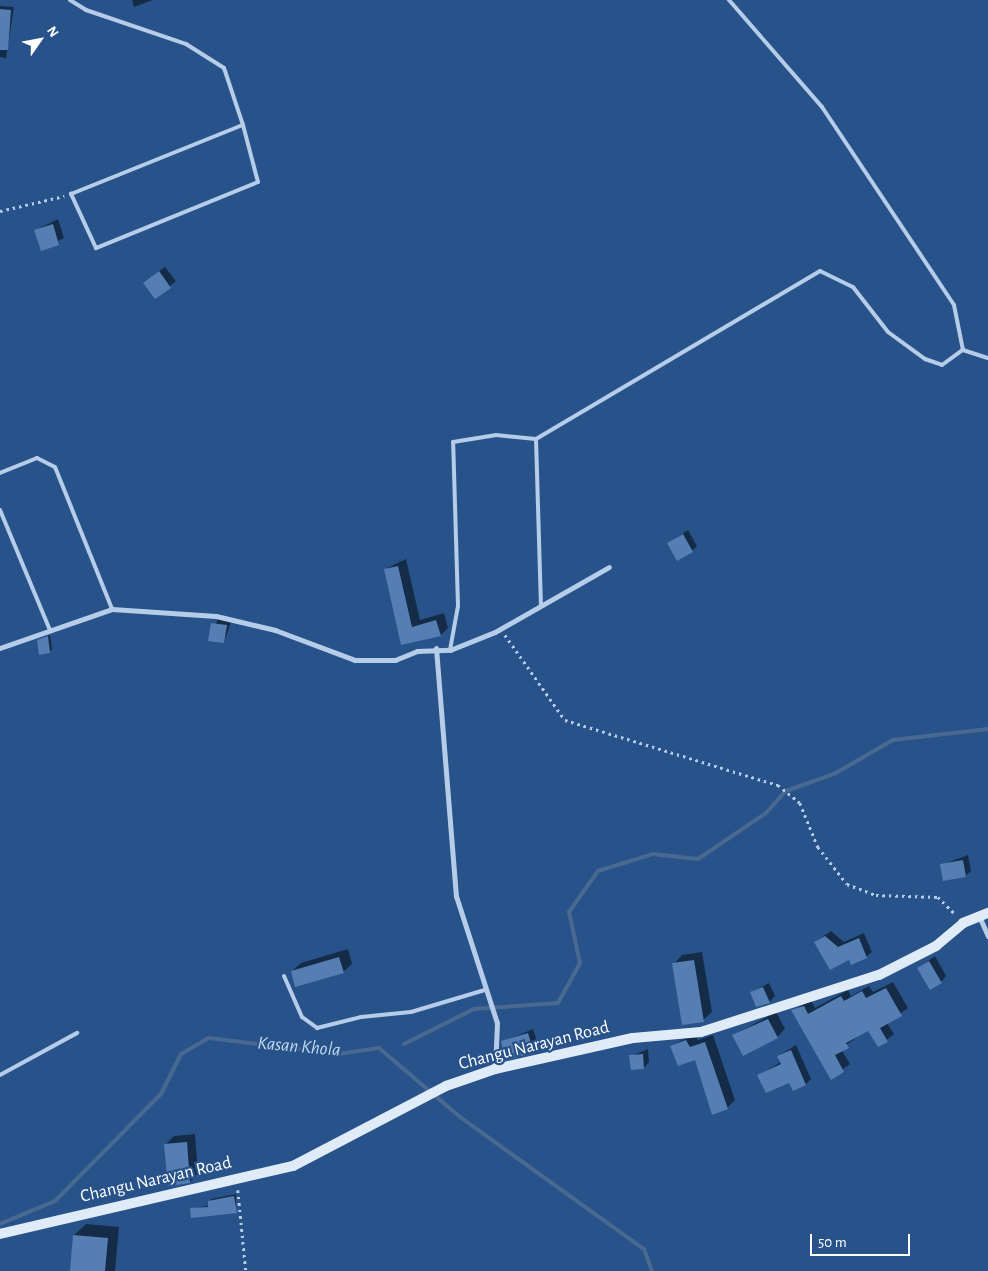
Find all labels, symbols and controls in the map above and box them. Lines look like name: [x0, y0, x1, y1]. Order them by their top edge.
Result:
north arrow: [15, 15, 65, 65]
text: N: [44, 24, 61, 40]
street label: Changu Narayan Road: [456, 1017, 612, 1075]
water label: Kasan Khola: [256, 1032, 342, 1062]
street label: Changu Narayan Road: [78, 1152, 234, 1208]
scale bar: [813, 1224, 913, 1256]
text: 50 m: [818, 1235, 847, 1250]

